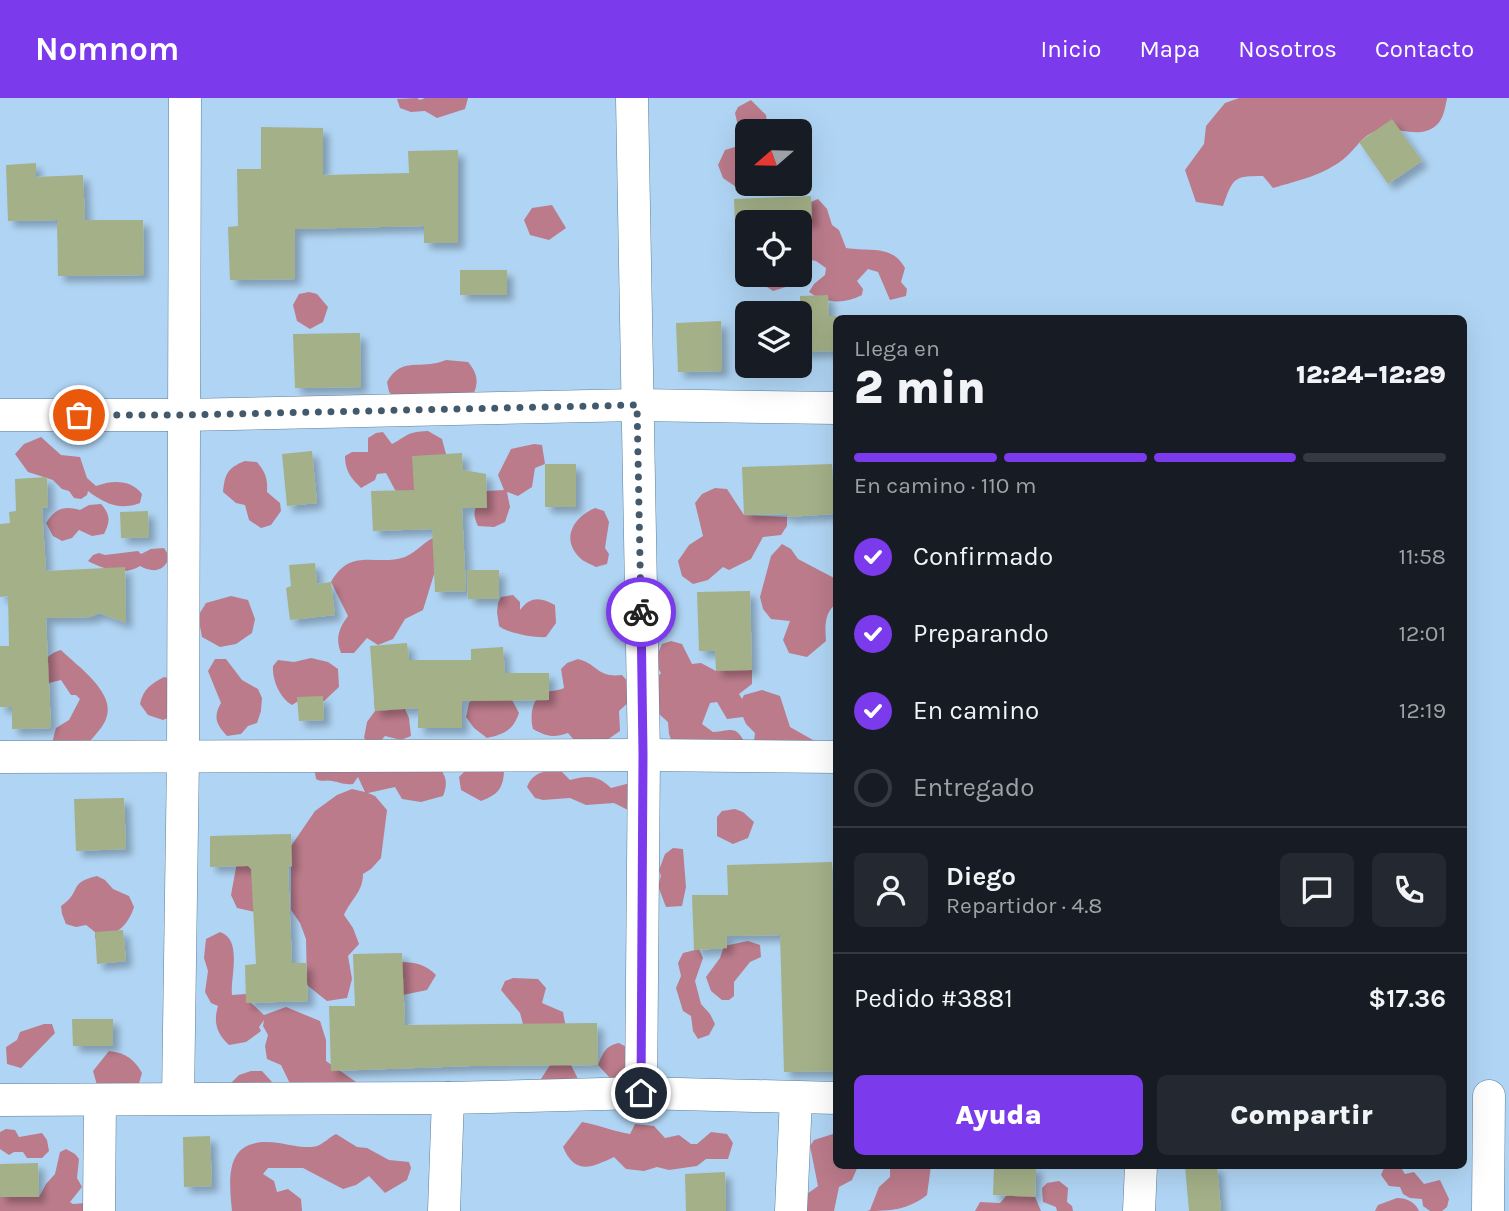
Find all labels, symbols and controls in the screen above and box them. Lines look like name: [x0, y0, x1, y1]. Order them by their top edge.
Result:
text: Nomnom: [35, 30, 179, 68]
text: Inicio: [1040, 35, 1101, 63]
text: Mapa: [1139, 35, 1200, 63]
text: Nosotros: [1238, 35, 1337, 63]
text: Contacto: [1375, 35, 1474, 63]
north arrow: [735, 119, 812, 196]
map controls: [735, 119, 812, 378]
button: locate: [735, 210, 812, 287]
button: layers: [735, 301, 812, 378]
text: Llega en: [854, 335, 940, 362]
text: 12:24–12:29: [1296, 359, 1446, 390]
text: 2 min: [854, 361, 986, 415]
pin: [49, 385, 109, 445]
icon: bag: [60, 396, 98, 434]
text: En camino · 110 m: [854, 472, 1036, 499]
icon: check: [854, 538, 892, 576]
text: Confirmado: [913, 541, 1053, 572]
text: 11:58: [1398, 543, 1446, 570]
courier: [606, 577, 676, 647]
icon: bike: [622, 593, 660, 631]
icon: check: [854, 615, 892, 653]
text: Preparando: [913, 618, 1049, 649]
text: 12:01: [1399, 620, 1446, 647]
icon: check: [854, 692, 892, 730]
text: En camino: [913, 695, 1039, 726]
text: 12:19: [1399, 697, 1446, 724]
text: Entregado: [913, 772, 1034, 803]
button: person: [854, 853, 928, 927]
button: chat: [1280, 853, 1354, 927]
button: phone: [1372, 853, 1446, 927]
text: Diego: [946, 861, 1016, 892]
text: Repartidor · 4.8: [946, 892, 1102, 919]
text: Pedido #3881: [854, 983, 1013, 1014]
text: $17.36: [1368, 983, 1446, 1014]
pin: [611, 1063, 671, 1123]
icon: home: [622, 1074, 660, 1112]
button: Ayuda: [854, 1075, 1143, 1155]
button: Compartir: [1157, 1075, 1446, 1155]

